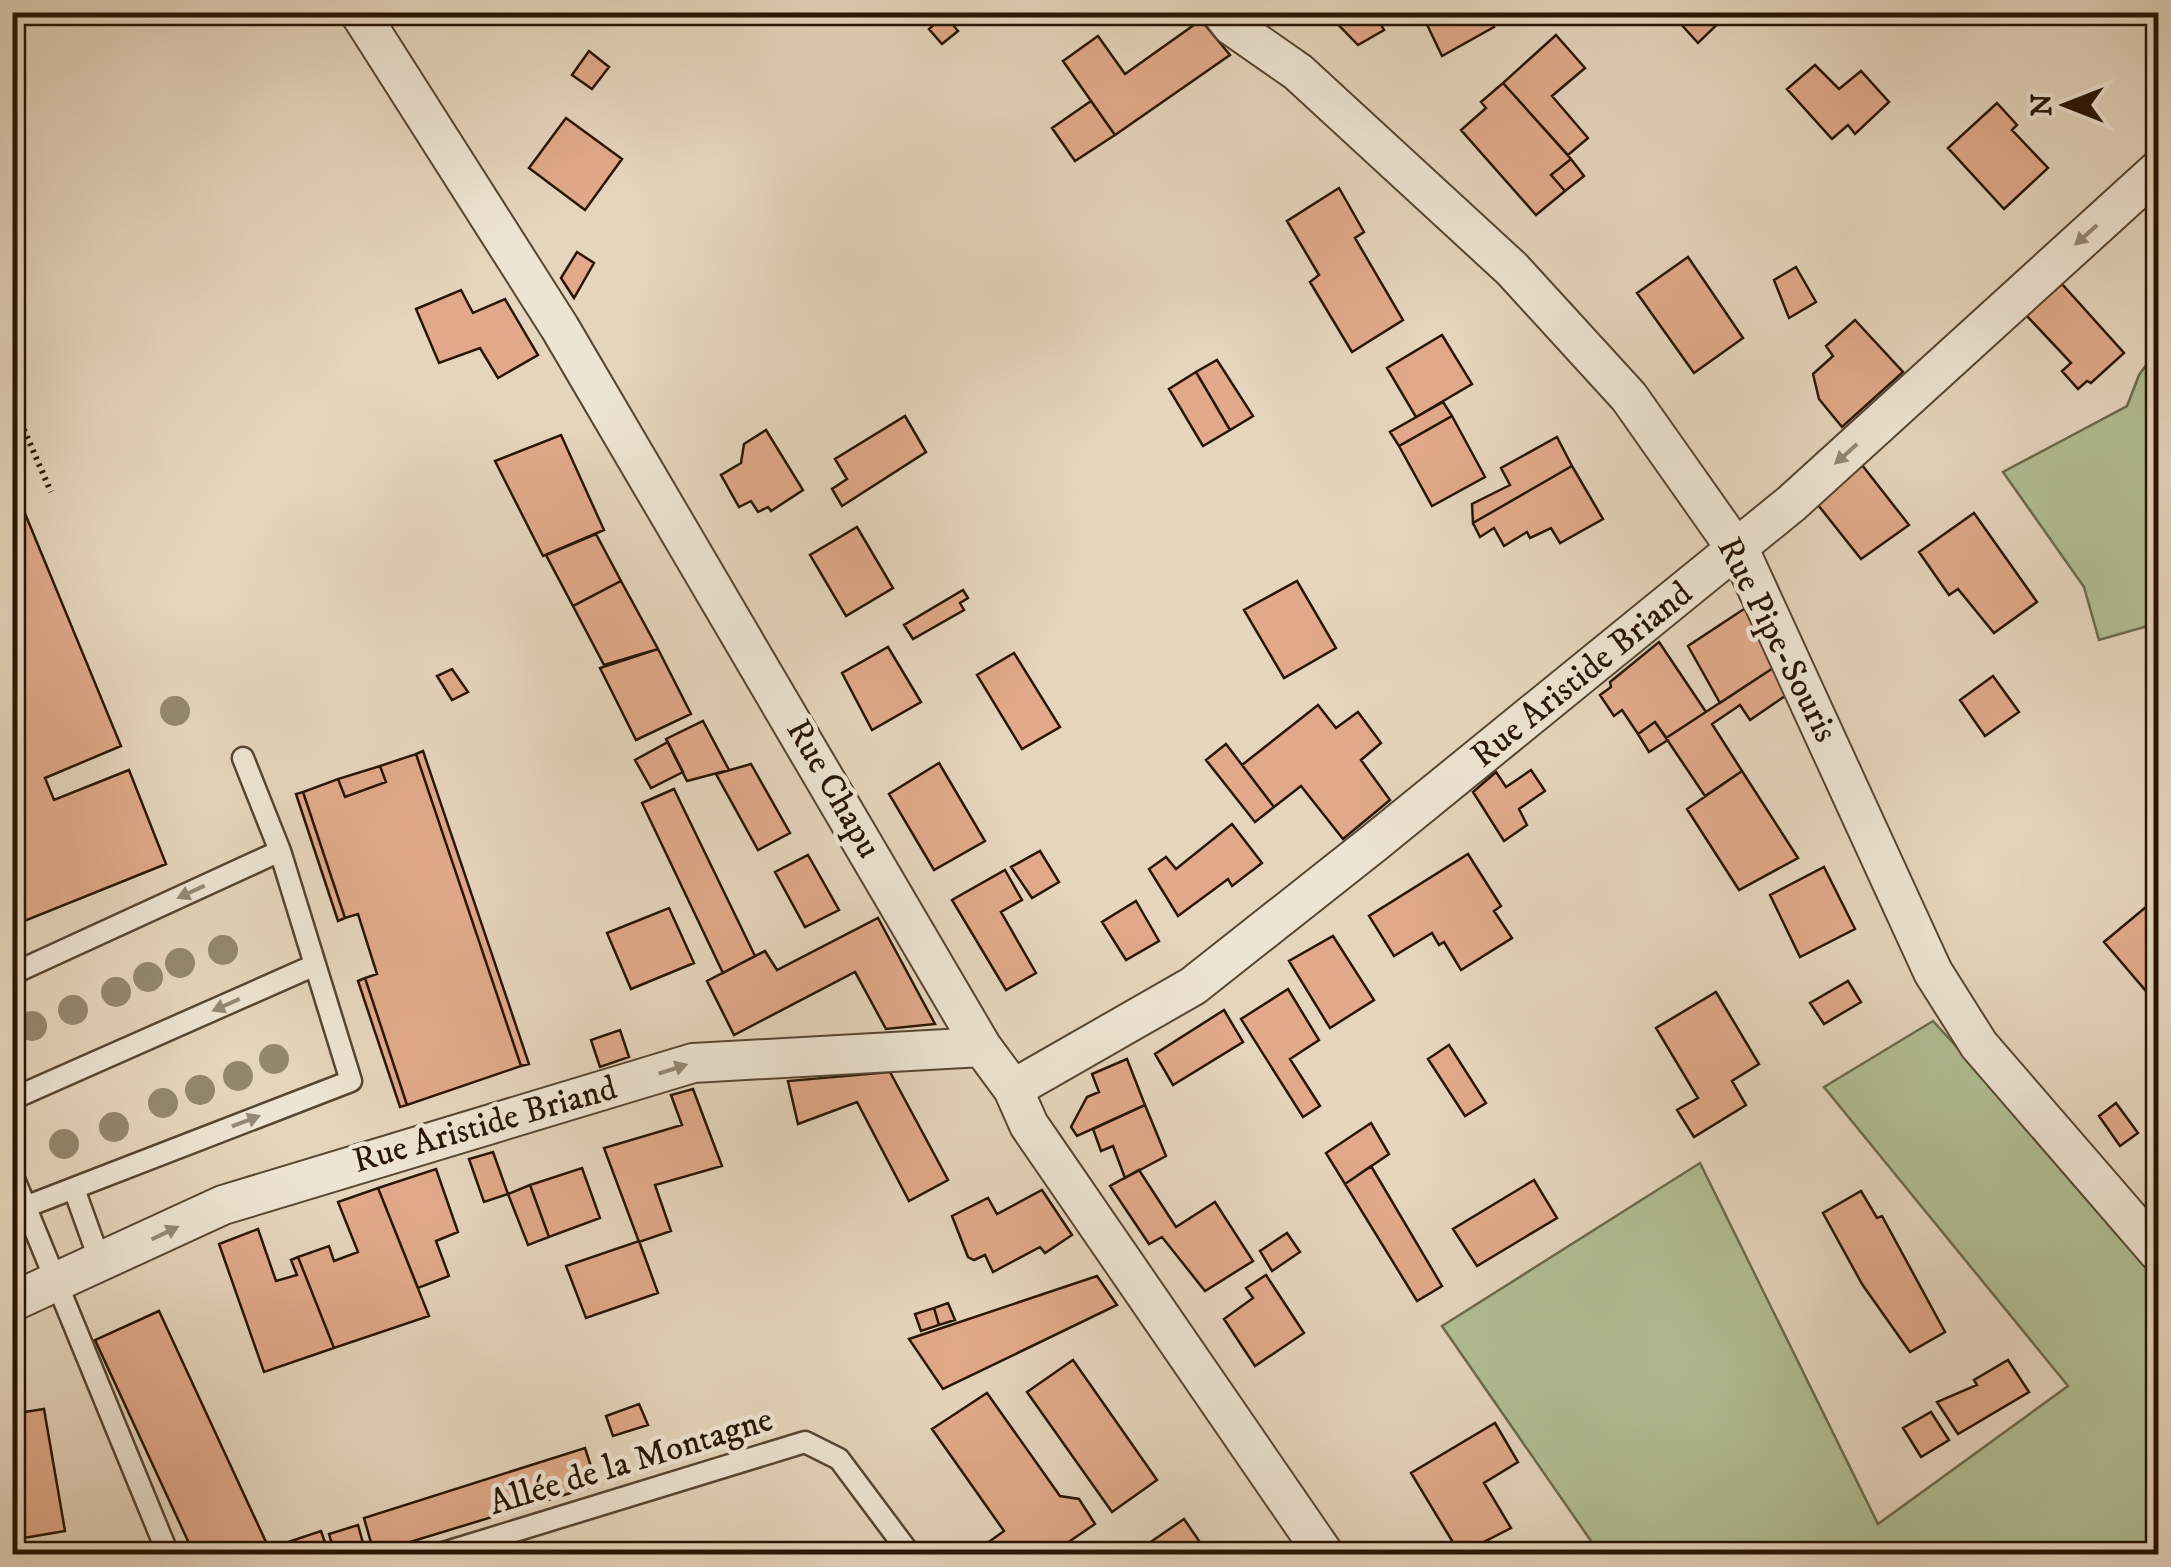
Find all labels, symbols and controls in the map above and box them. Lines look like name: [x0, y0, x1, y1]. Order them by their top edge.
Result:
north arrow: [2016, 55, 2116, 155]
text: N: [2025, 93, 2060, 116]
one-way arrow: [2074, 224, 2099, 246]
one-way arrow: [1834, 442, 1858, 465]
street label: Rue Pipe-Souris: [1707, 530, 1847, 750]
street label: Rue Aristide Briand: [1462, 572, 1702, 778]
street label: Rue Chapu: [776, 712, 890, 866]
one-way arrow: [176, 884, 206, 900]
one-way arrow: [211, 997, 241, 1013]
one-way arrow: [659, 1061, 689, 1076]
street label: Rue Aristide Briand: [348, 1066, 623, 1184]
one-way arrow: [232, 1113, 262, 1129]
one-way arrow: [151, 1225, 180, 1242]
street label: Allée de la Montagne: [484, 1398, 778, 1526]

